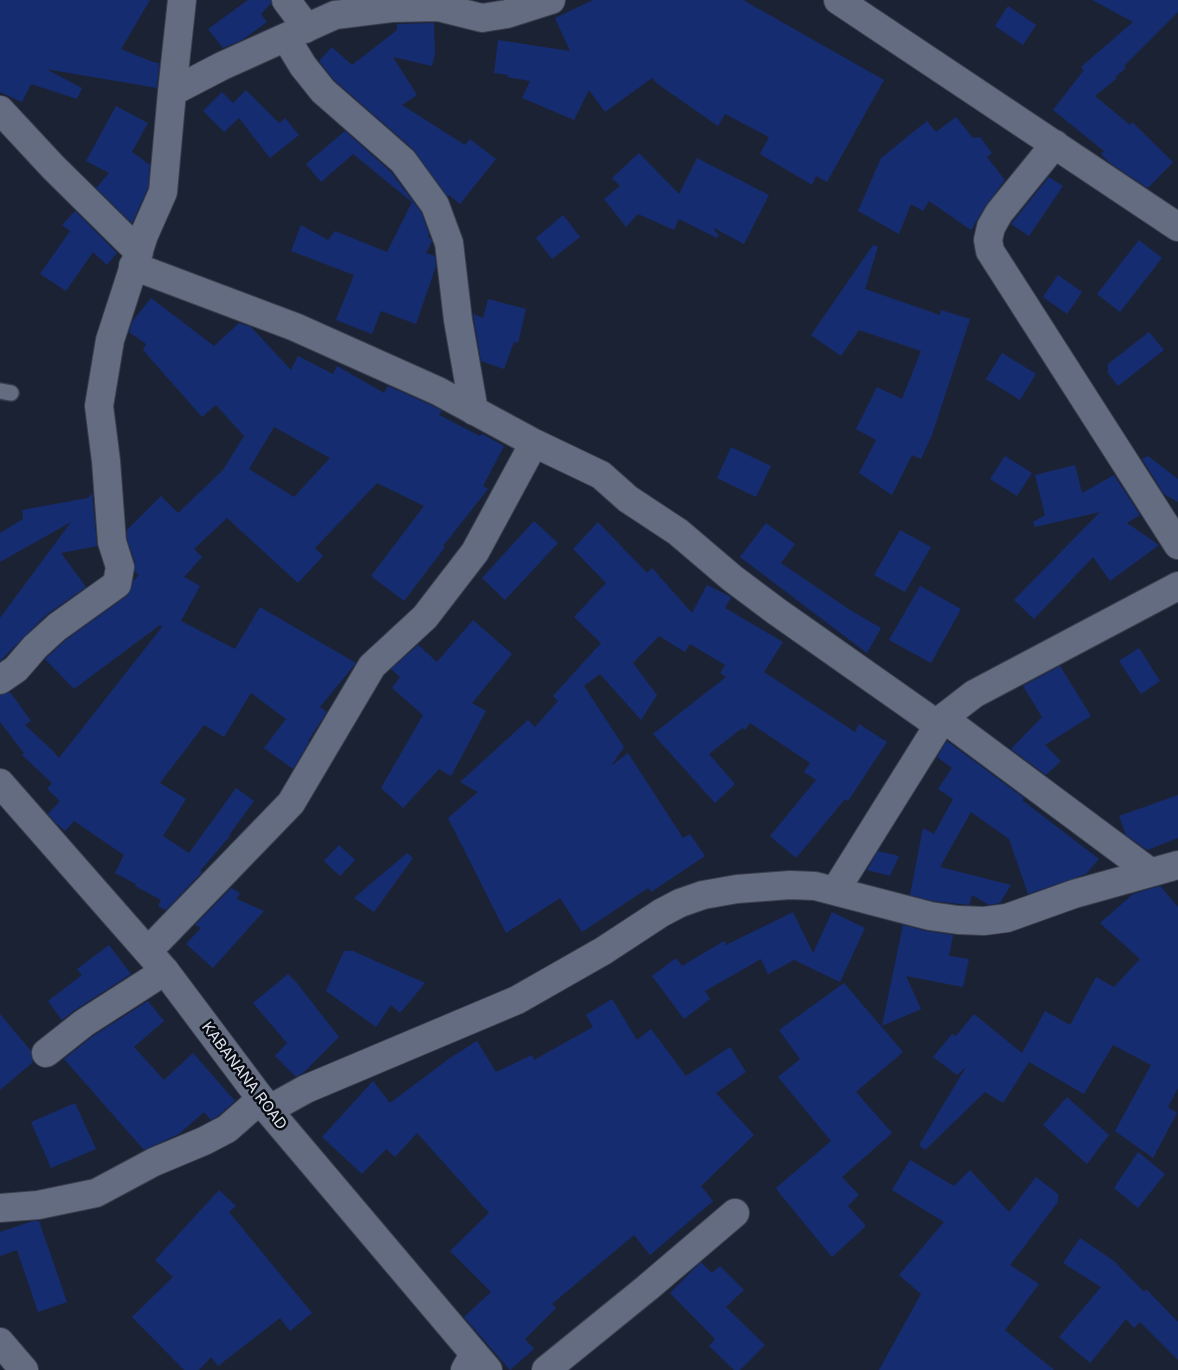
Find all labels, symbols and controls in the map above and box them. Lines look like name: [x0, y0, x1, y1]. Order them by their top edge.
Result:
street label: KABANANA ROAD: [198, 1019, 290, 1133]

